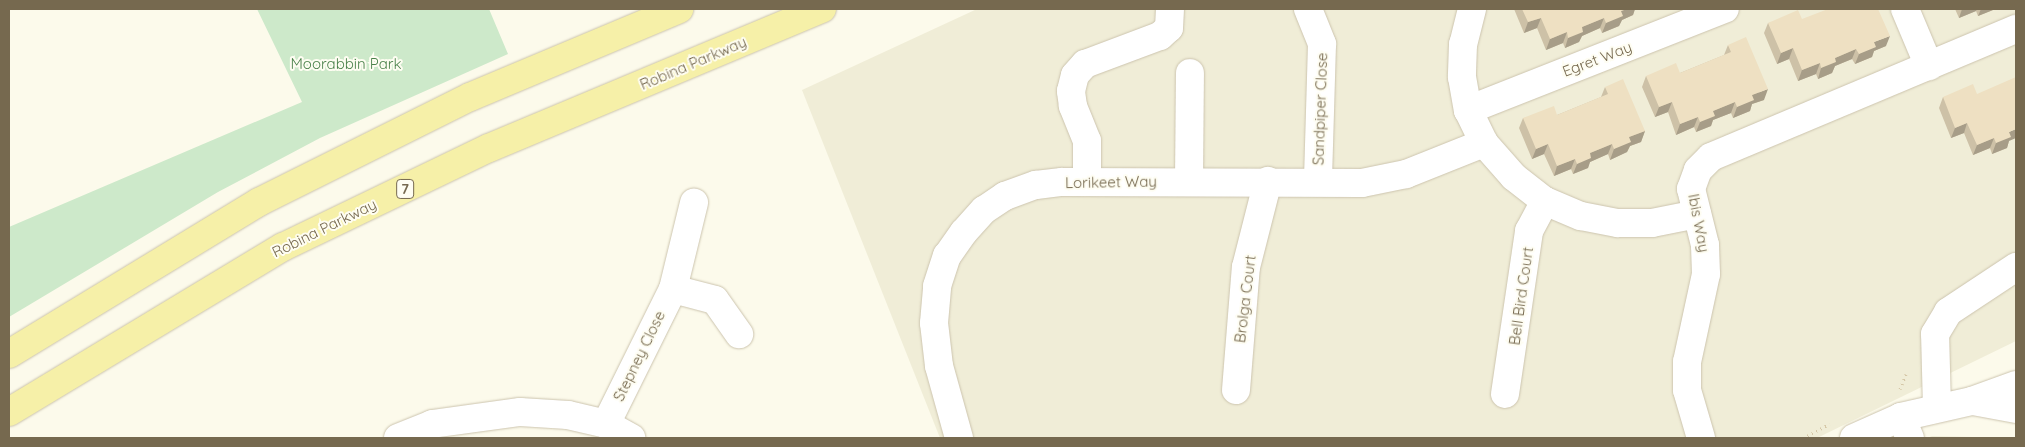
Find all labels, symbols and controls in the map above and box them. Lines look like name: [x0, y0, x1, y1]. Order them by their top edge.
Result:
street label: Robina Parkway: [637, 32, 749, 94]
street label: Egret Way: [1560, 38, 1634, 80]
street label: Sandpiper Close: [1309, 52, 1331, 166]
park label: Moorabbin Park: [290, 55, 402, 73]
street label: Lorikeet Way: [1065, 172, 1157, 192]
road number: 7: [395, 178, 415, 200]
street label: Ibis Way: [1685, 192, 1713, 254]
street label: Robina Parkway: [269, 195, 379, 261]
street label: Bell Bird Court: [1505, 246, 1537, 346]
street label: Brolga Court: [1231, 254, 1259, 344]
street label: Stepney Close: [609, 308, 669, 404]

